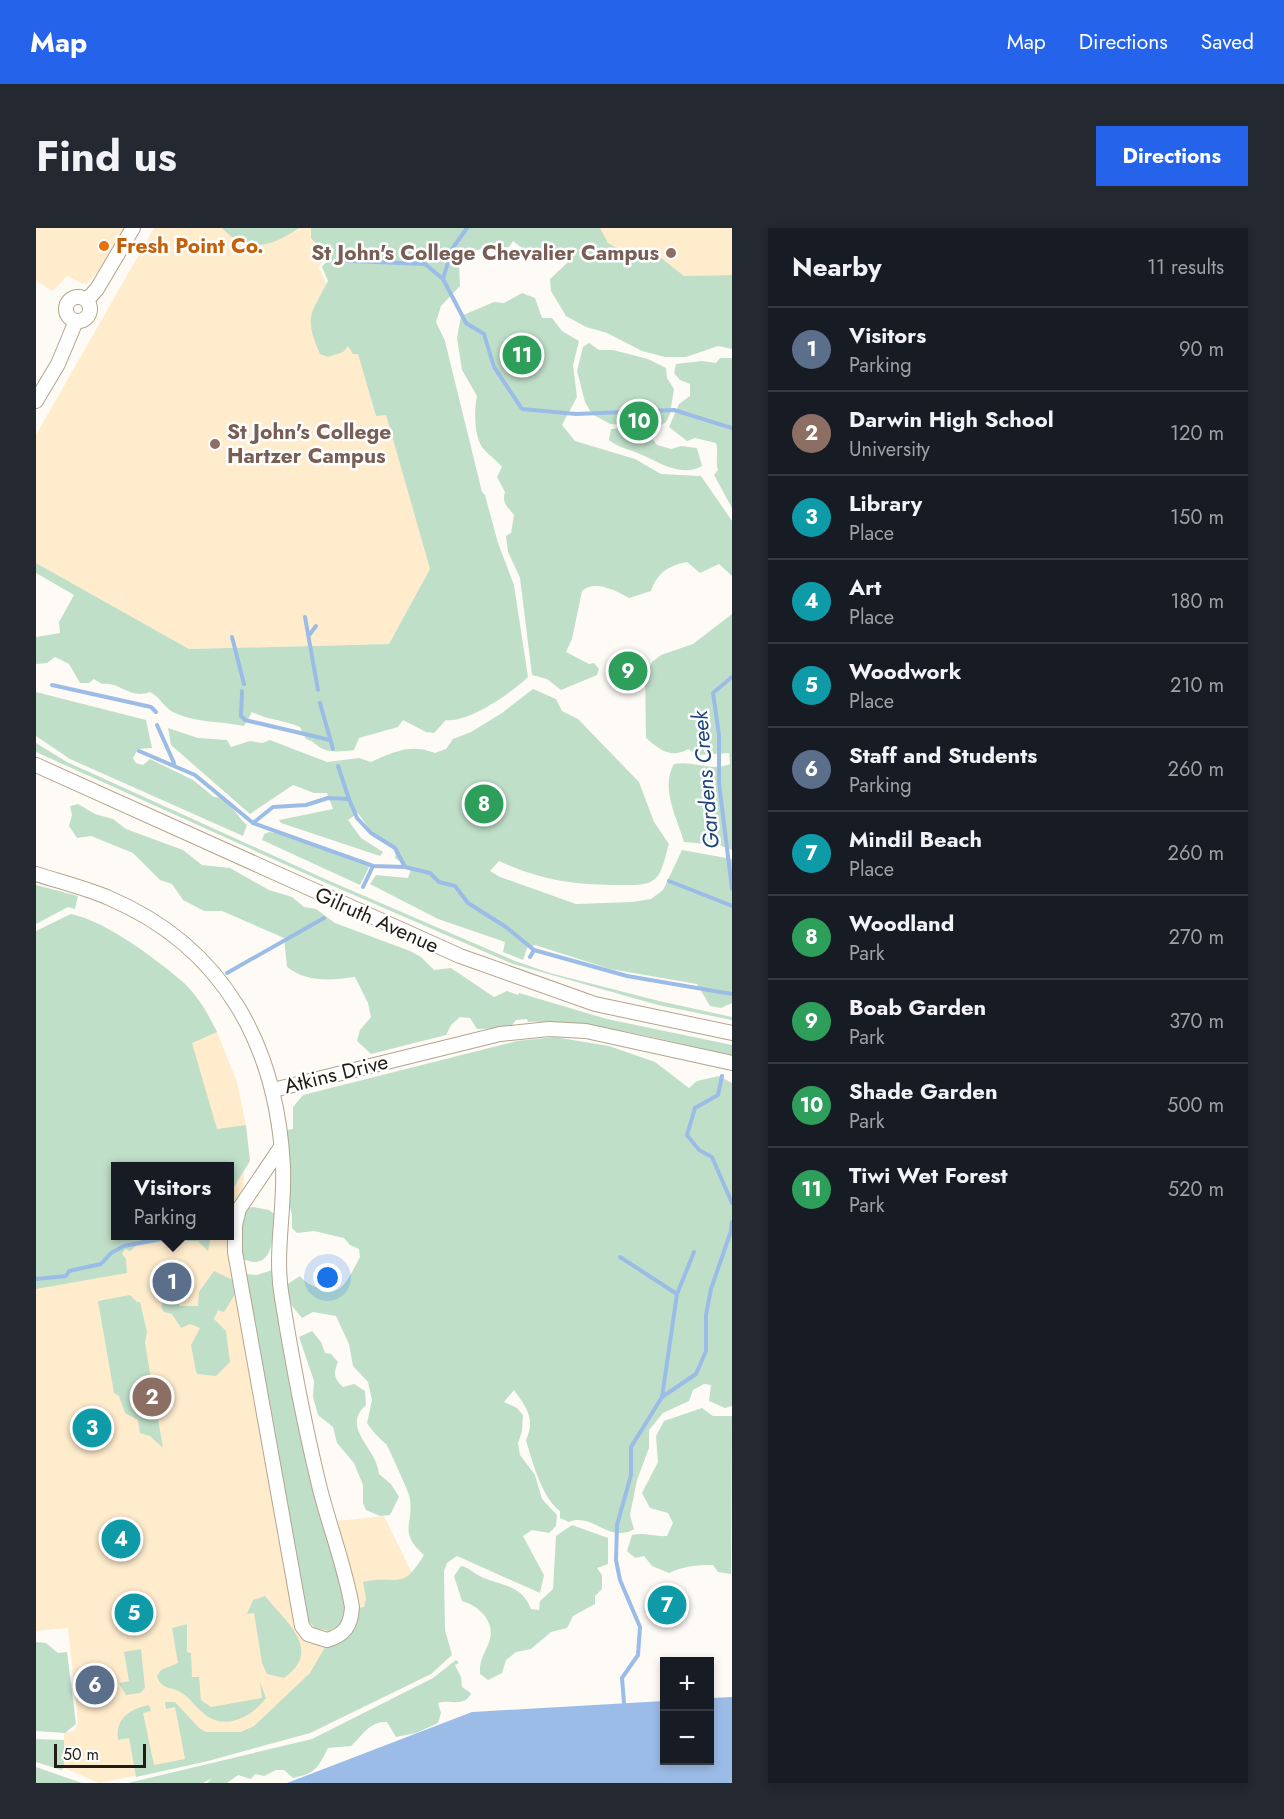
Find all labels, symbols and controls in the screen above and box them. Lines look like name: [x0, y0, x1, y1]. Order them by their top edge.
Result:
text: Map: [30, 22, 87, 63]
text: Map: [1007, 27, 1046, 57]
text: Directions: [1079, 27, 1168, 57]
text: Saved: [1201, 27, 1254, 57]
text: Find us: [36, 126, 177, 187]
button: Directions: [1096, 126, 1248, 186]
place label: Fresh Point Co.: [116, 231, 264, 261]
place label: St John's College Chevalier Campus: [311, 238, 659, 268]
marker: Fresh Point Co.: [97, 239, 111, 253]
marker: St John's College Chevalier Campus: [664, 246, 678, 260]
text: Nearby: [792, 248, 881, 286]
text: 11 results: [1147, 253, 1224, 282]
text: Visitors: [849, 319, 926, 351]
pin: 11: [502, 332, 542, 378]
text: 1: [806, 335, 817, 364]
text: 90 m: [1179, 335, 1224, 364]
text: Parking: [849, 351, 912, 380]
pin: 10: [620, 398, 658, 444]
text: Darwin High School: [849, 403, 1054, 435]
place label: St John's College Hartzer Campus: [227, 417, 391, 471]
text: 2: [805, 419, 818, 448]
text: 120 m: [1170, 419, 1224, 448]
text: University: [849, 435, 930, 464]
marker: St John's College Hartzer Campus: [208, 437, 222, 451]
text: Library: [849, 487, 922, 519]
text: 3: [805, 503, 818, 532]
text: 150 m: [1170, 503, 1224, 532]
text: Place: [849, 519, 894, 548]
text: Art: [849, 571, 881, 603]
text: 4: [805, 587, 818, 616]
text: 180 m: [1170, 587, 1224, 616]
text: Place: [849, 603, 894, 632]
pin: 9: [608, 648, 648, 694]
text: Woodwork: [849, 655, 961, 687]
text: 5: [805, 671, 818, 700]
text: 210 m: [1170, 671, 1224, 700]
text: Place: [849, 687, 894, 716]
water label: Gardens Creek: [683, 708, 727, 850]
text: Staff and Students: [849, 739, 1037, 771]
text: 6: [805, 755, 818, 784]
text: 260 m: [1168, 755, 1224, 784]
text: Parking: [849, 771, 912, 800]
pin: 8: [464, 782, 504, 826]
text: Mindil Beach: [849, 823, 982, 855]
text: 7: [805, 839, 818, 868]
text: 260 m: [1168, 839, 1224, 868]
text: Place: [849, 855, 894, 884]
street label: Gilruth Avenue: [310, 879, 444, 961]
text: Woodland: [849, 907, 954, 939]
text: 8: [805, 923, 818, 952]
text: 270 m: [1169, 923, 1224, 952]
text: Park: [849, 939, 885, 968]
text: Boab Garden: [849, 991, 986, 1023]
text: 9: [805, 1007, 818, 1036]
text: 370 m: [1169, 1007, 1224, 1036]
text: Park: [849, 1023, 885, 1052]
street label: Atkins Drive: [281, 1047, 391, 1101]
text: Shade Garden: [849, 1075, 998, 1107]
text: 10: [800, 1091, 823, 1120]
text: 500 m: [1167, 1091, 1224, 1120]
text: Park: [849, 1107, 885, 1136]
text: Tiwi Wet Forest: [849, 1159, 1008, 1191]
popup: [111, 1162, 234, 1240]
text: Visitors: [134, 1171, 211, 1203]
text: 11: [801, 1175, 822, 1204]
text: 520 m: [1168, 1175, 1224, 1204]
text: Park: [849, 1191, 885, 1220]
text: Parking: [134, 1203, 197, 1232]
pin: 1: [152, 1260, 192, 1304]
your location: [313, 1263, 342, 1292]
pin: 2: [132, 1374, 172, 1420]
pin: 3: [72, 1406, 112, 1450]
pin: 4: [102, 1516, 140, 1562]
pin: 7: [648, 1582, 686, 1628]
pin: 5: [114, 1590, 154, 1636]
map controls: [660, 1657, 714, 1765]
button: +: [660, 1657, 714, 1711]
pin: 6: [76, 1662, 114, 1708]
button: −: [660, 1711, 714, 1765]
scale bar: [54, 1741, 146, 1768]
text: 50 m: [63, 1743, 99, 1766]

